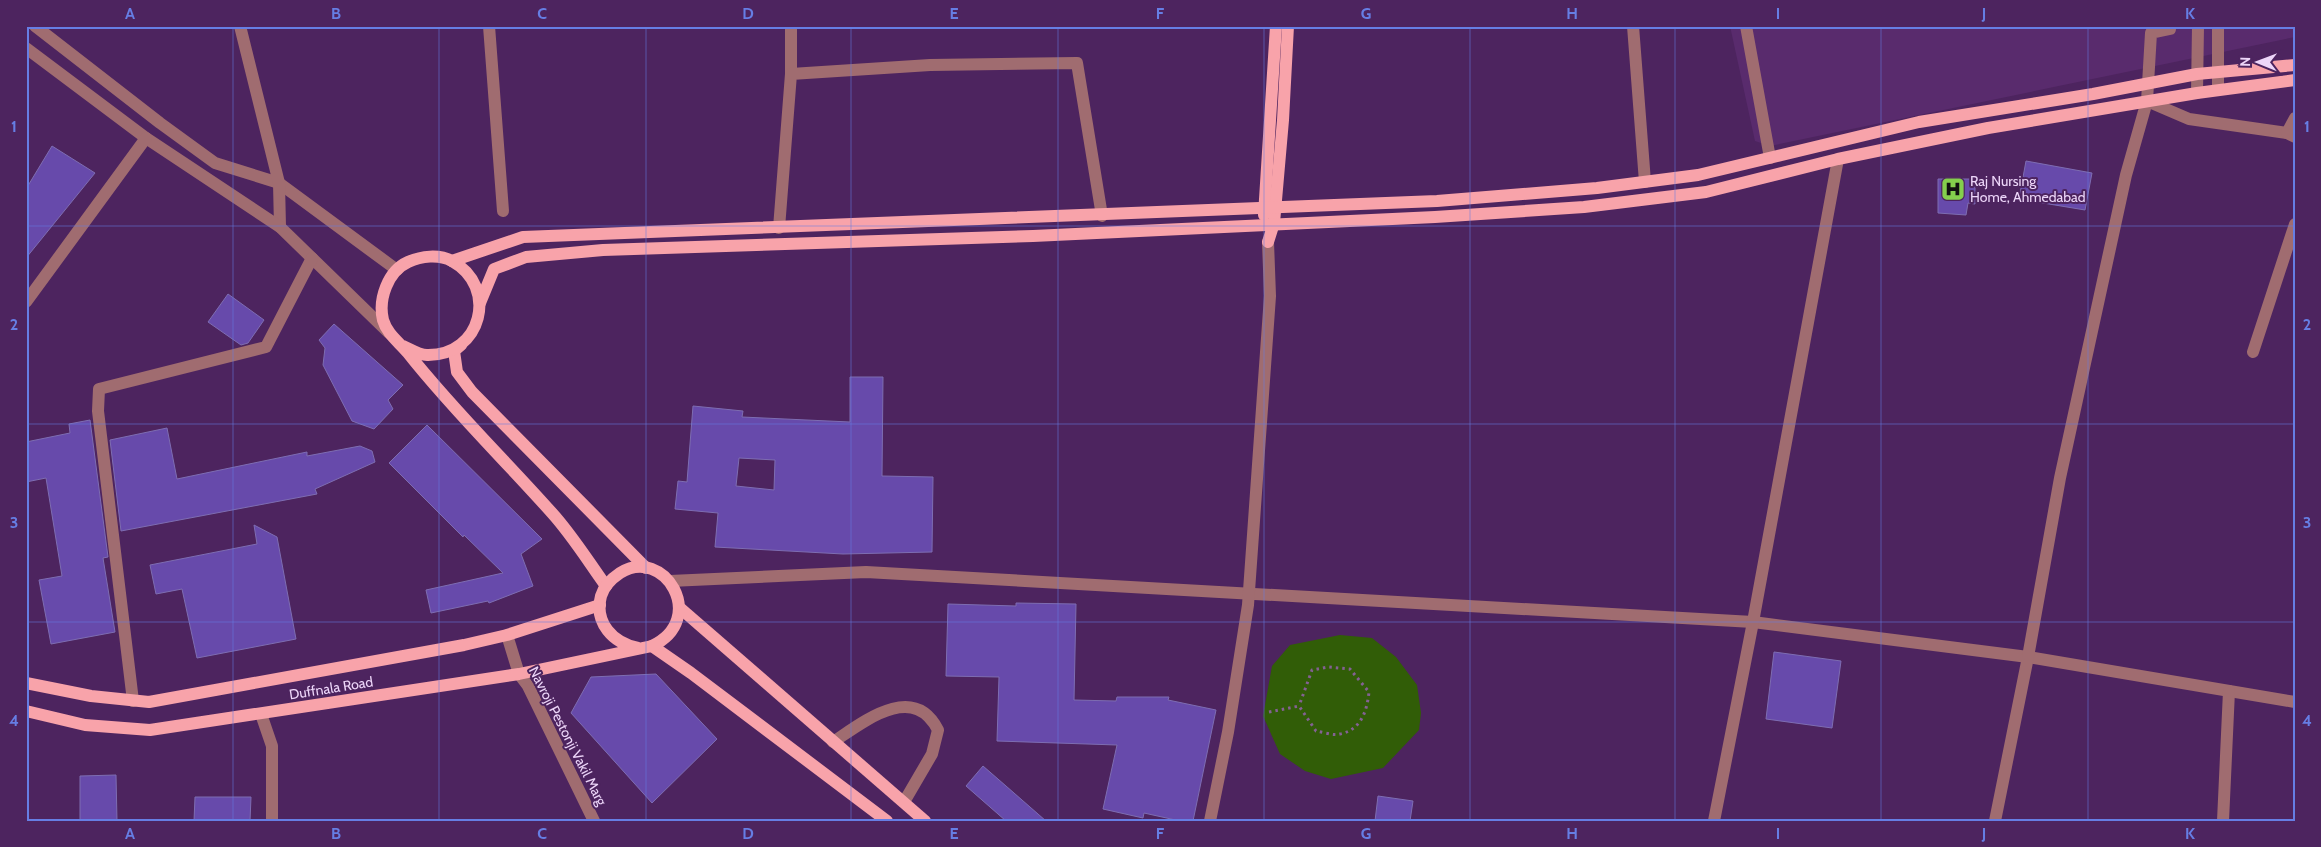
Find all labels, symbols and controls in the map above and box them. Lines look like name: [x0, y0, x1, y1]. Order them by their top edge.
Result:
text: A: [125, 4, 135, 23]
text: B: [331, 4, 341, 23]
text: C: [537, 4, 547, 23]
text: D: [742, 4, 754, 23]
text: E: [949, 4, 959, 23]
text: F: [1156, 4, 1165, 23]
text: G: [1361, 4, 1371, 23]
text: H: [1566, 4, 1578, 23]
text: I: [1776, 4, 1780, 23]
text: J: [1981, 4, 1986, 23]
text: K: [2185, 4, 2195, 23]
north arrow: [2234, 38, 2284, 88]
text: N: [2236, 57, 2254, 67]
text: 1: [11, 117, 17, 136]
text: 1: [2304, 117, 2310, 136]
place label: Raj Nursing Home, Ahmedabad: [1970, 172, 2085, 206]
hospital icon: Raj Nursing Home, Ahmedabad: [1940, 176, 1966, 202]
text: 2: [10, 315, 18, 334]
text: 2: [2303, 315, 2311, 334]
text: 3: [10, 513, 18, 532]
text: 3: [2303, 513, 2311, 532]
street label: Navroji Pestonji Vakil Marg: [525, 663, 611, 810]
street label: Duffnala Road: [288, 672, 374, 704]
text: 4: [9, 711, 19, 730]
text: 4: [2302, 711, 2312, 730]
text: A: [125, 824, 135, 843]
text: B: [331, 824, 341, 843]
text: C: [537, 824, 547, 843]
text: D: [742, 824, 754, 843]
text: E: [949, 824, 959, 843]
text: F: [1156, 824, 1165, 843]
text: G: [1361, 824, 1371, 843]
text: H: [1566, 824, 1578, 843]
text: I: [1776, 824, 1780, 843]
text: J: [1981, 824, 1986, 843]
text: K: [2185, 824, 2195, 843]

